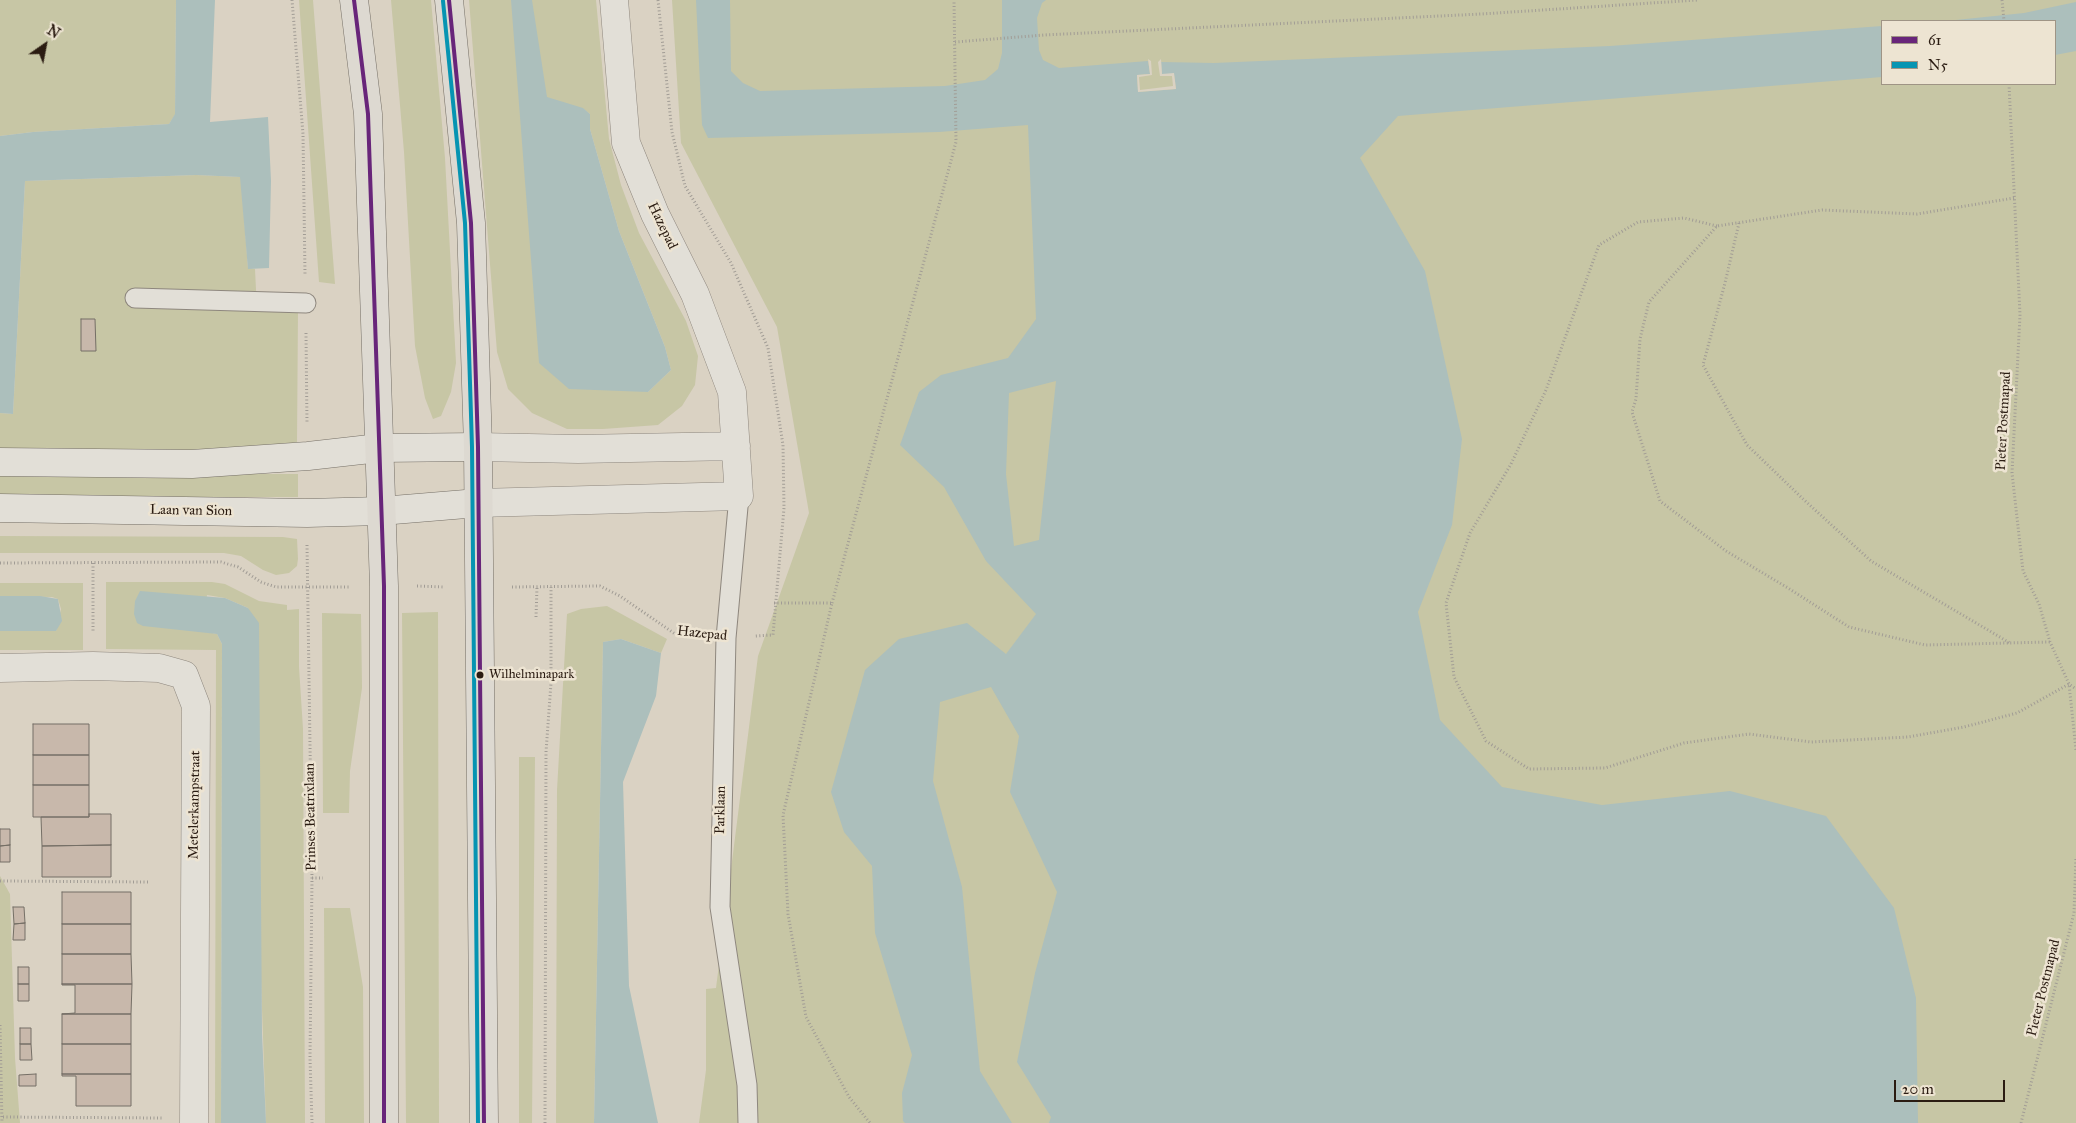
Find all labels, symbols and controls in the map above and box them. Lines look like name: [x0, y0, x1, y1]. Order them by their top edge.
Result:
north arrow: [20, 20, 70, 70]
legend: [1881, 20, 2056, 85]
text: N: [44, 22, 63, 42]
text: 61: [1928, 31, 1942, 49]
text: N5: [1928, 56, 1948, 74]
street label: Hazepad: [643, 200, 681, 252]
street label: Pieter Postmapad: [1993, 371, 2015, 471]
street label: Laan van Sion: [150, 502, 232, 520]
street label: Hazepad: [676, 623, 728, 645]
place label: Wilhelminapark: [489, 667, 574, 683]
marker: Wilhelminapark: [475, 670, 485, 680]
street label: Metelerkampstraat: [186, 750, 204, 860]
street label: Prinses Beatrixlaan: [302, 763, 320, 871]
street label: Parklaan: [712, 786, 730, 834]
street label: Pieter Postmapad: [2024, 938, 2064, 1038]
scale bar: [1896, 1070, 2007, 1102]
text: 20 m: [1902, 1080, 1934, 1098]

